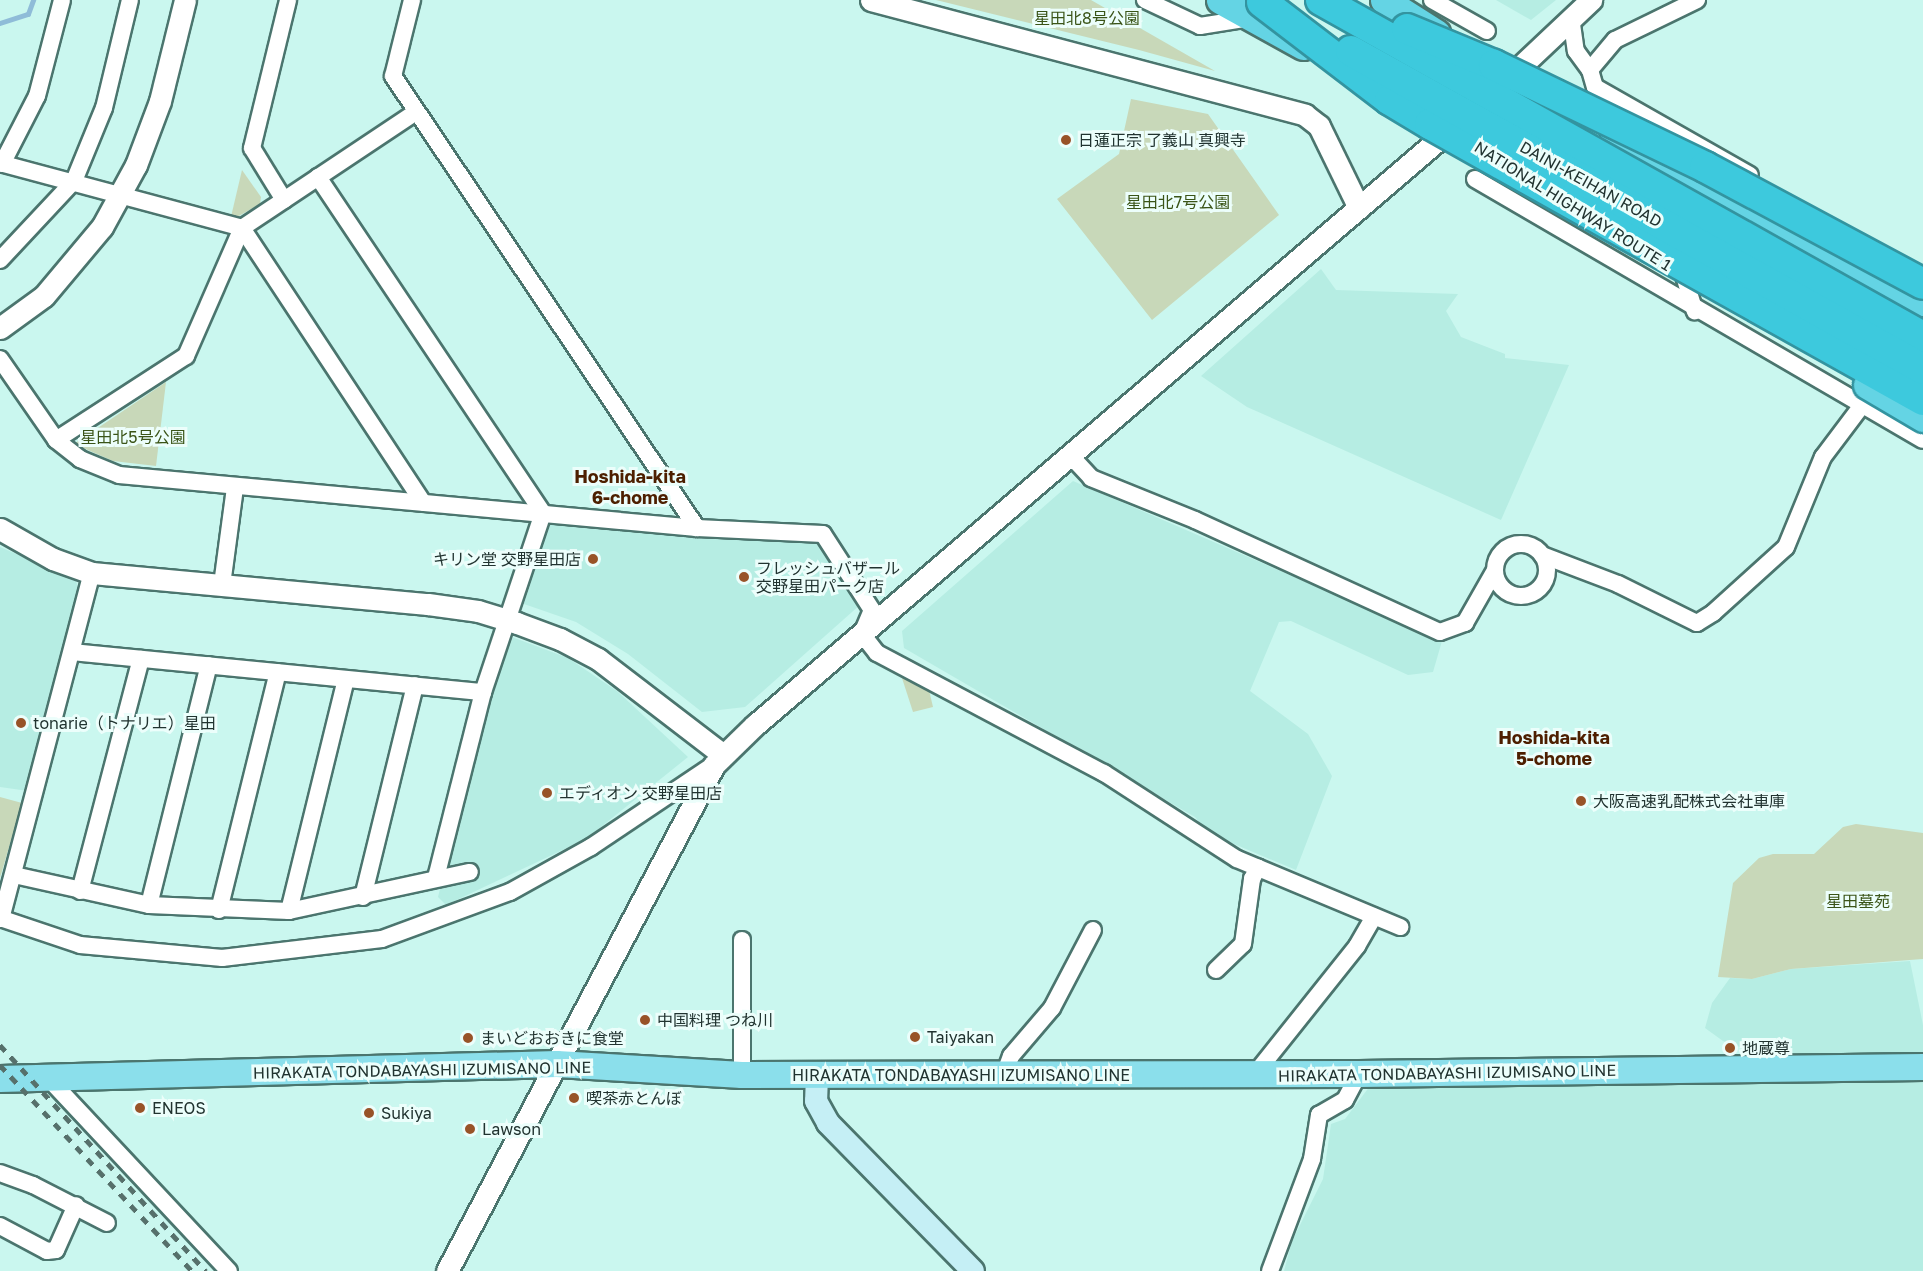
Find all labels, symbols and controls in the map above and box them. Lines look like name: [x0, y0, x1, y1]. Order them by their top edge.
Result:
park label: 星田北8号公園: [1034, 8, 1140, 28]
place label: 日蓮正宗 了義山 真興寺: [1078, 130, 1246, 150]
marker: 日蓮正宗 了義山 真興寺: [1059, 133, 1073, 147]
street label: NATIONAL HIGHWAY ROUTE 1: [1471, 137, 1675, 275]
street label: DAINI-KEIHAN ROAD: [1517, 137, 1665, 231]
park label: 星田北7号公園: [1126, 192, 1230, 212]
park label: 星田北5号公園: [80, 427, 186, 447]
district label: Hoshida-kita 6-chome: [574, 466, 686, 508]
place label: キリン堂 交野星田店: [433, 549, 581, 569]
marker: キリン堂 交野星田店: [586, 552, 600, 566]
place label: フレッシュバザール 交野星田パーク店: [756, 558, 900, 596]
marker: フレッシュバザール 交野星田パーク店: [737, 570, 751, 584]
place label: tonarie（トナリエ）星田: [33, 713, 216, 733]
marker: tonarie（トナリエ）星田: [14, 716, 28, 730]
district label: Hoshida-kita 5-chome: [1498, 727, 1610, 770]
place label: エディオン 交野星田店: [559, 783, 723, 803]
marker: エディオン 交野星田店: [540, 786, 554, 800]
place label: 大阪高速乳配株式会社車庫: [1593, 791, 1785, 811]
marker: 大阪高速乳配株式会社車庫: [1574, 794, 1588, 808]
park label: 星田墓苑: [1826, 891, 1890, 911]
place label: 中国料理 つね川: [657, 1010, 773, 1030]
marker: 中国料理 つね川: [638, 1013, 652, 1027]
place label: Taiyakan: [927, 1027, 994, 1047]
place label: まいどおおきに食堂: [480, 1028, 624, 1048]
marker: Taiyakan: [908, 1030, 922, 1044]
marker: まいどおおきに食堂: [461, 1031, 475, 1045]
place label: 地蔵尊: [1742, 1038, 1790, 1058]
marker: 地蔵尊: [1723, 1041, 1737, 1055]
street label: HIRAKATA TONDABAYASHI IZUMISANO LINE: [253, 1057, 591, 1083]
street label: HIRAKATA TONDABAYASHI IZUMISANO LINE: [1278, 1060, 1616, 1086]
street label: HIRAKATA TONDABAYASHI IZUMISANO LINE: [792, 1065, 1130, 1085]
place label: 喫茶赤とんぼ: [586, 1088, 682, 1108]
marker: 喫茶赤とんぼ: [567, 1091, 581, 1105]
place label: ENEOS: [152, 1098, 206, 1118]
marker: ENEOS: [133, 1101, 147, 1115]
place label: Sukiya: [381, 1103, 432, 1123]
marker: Sukiya: [362, 1106, 376, 1120]
place label: Lawson: [482, 1119, 541, 1139]
marker: Lawson: [463, 1122, 477, 1136]

